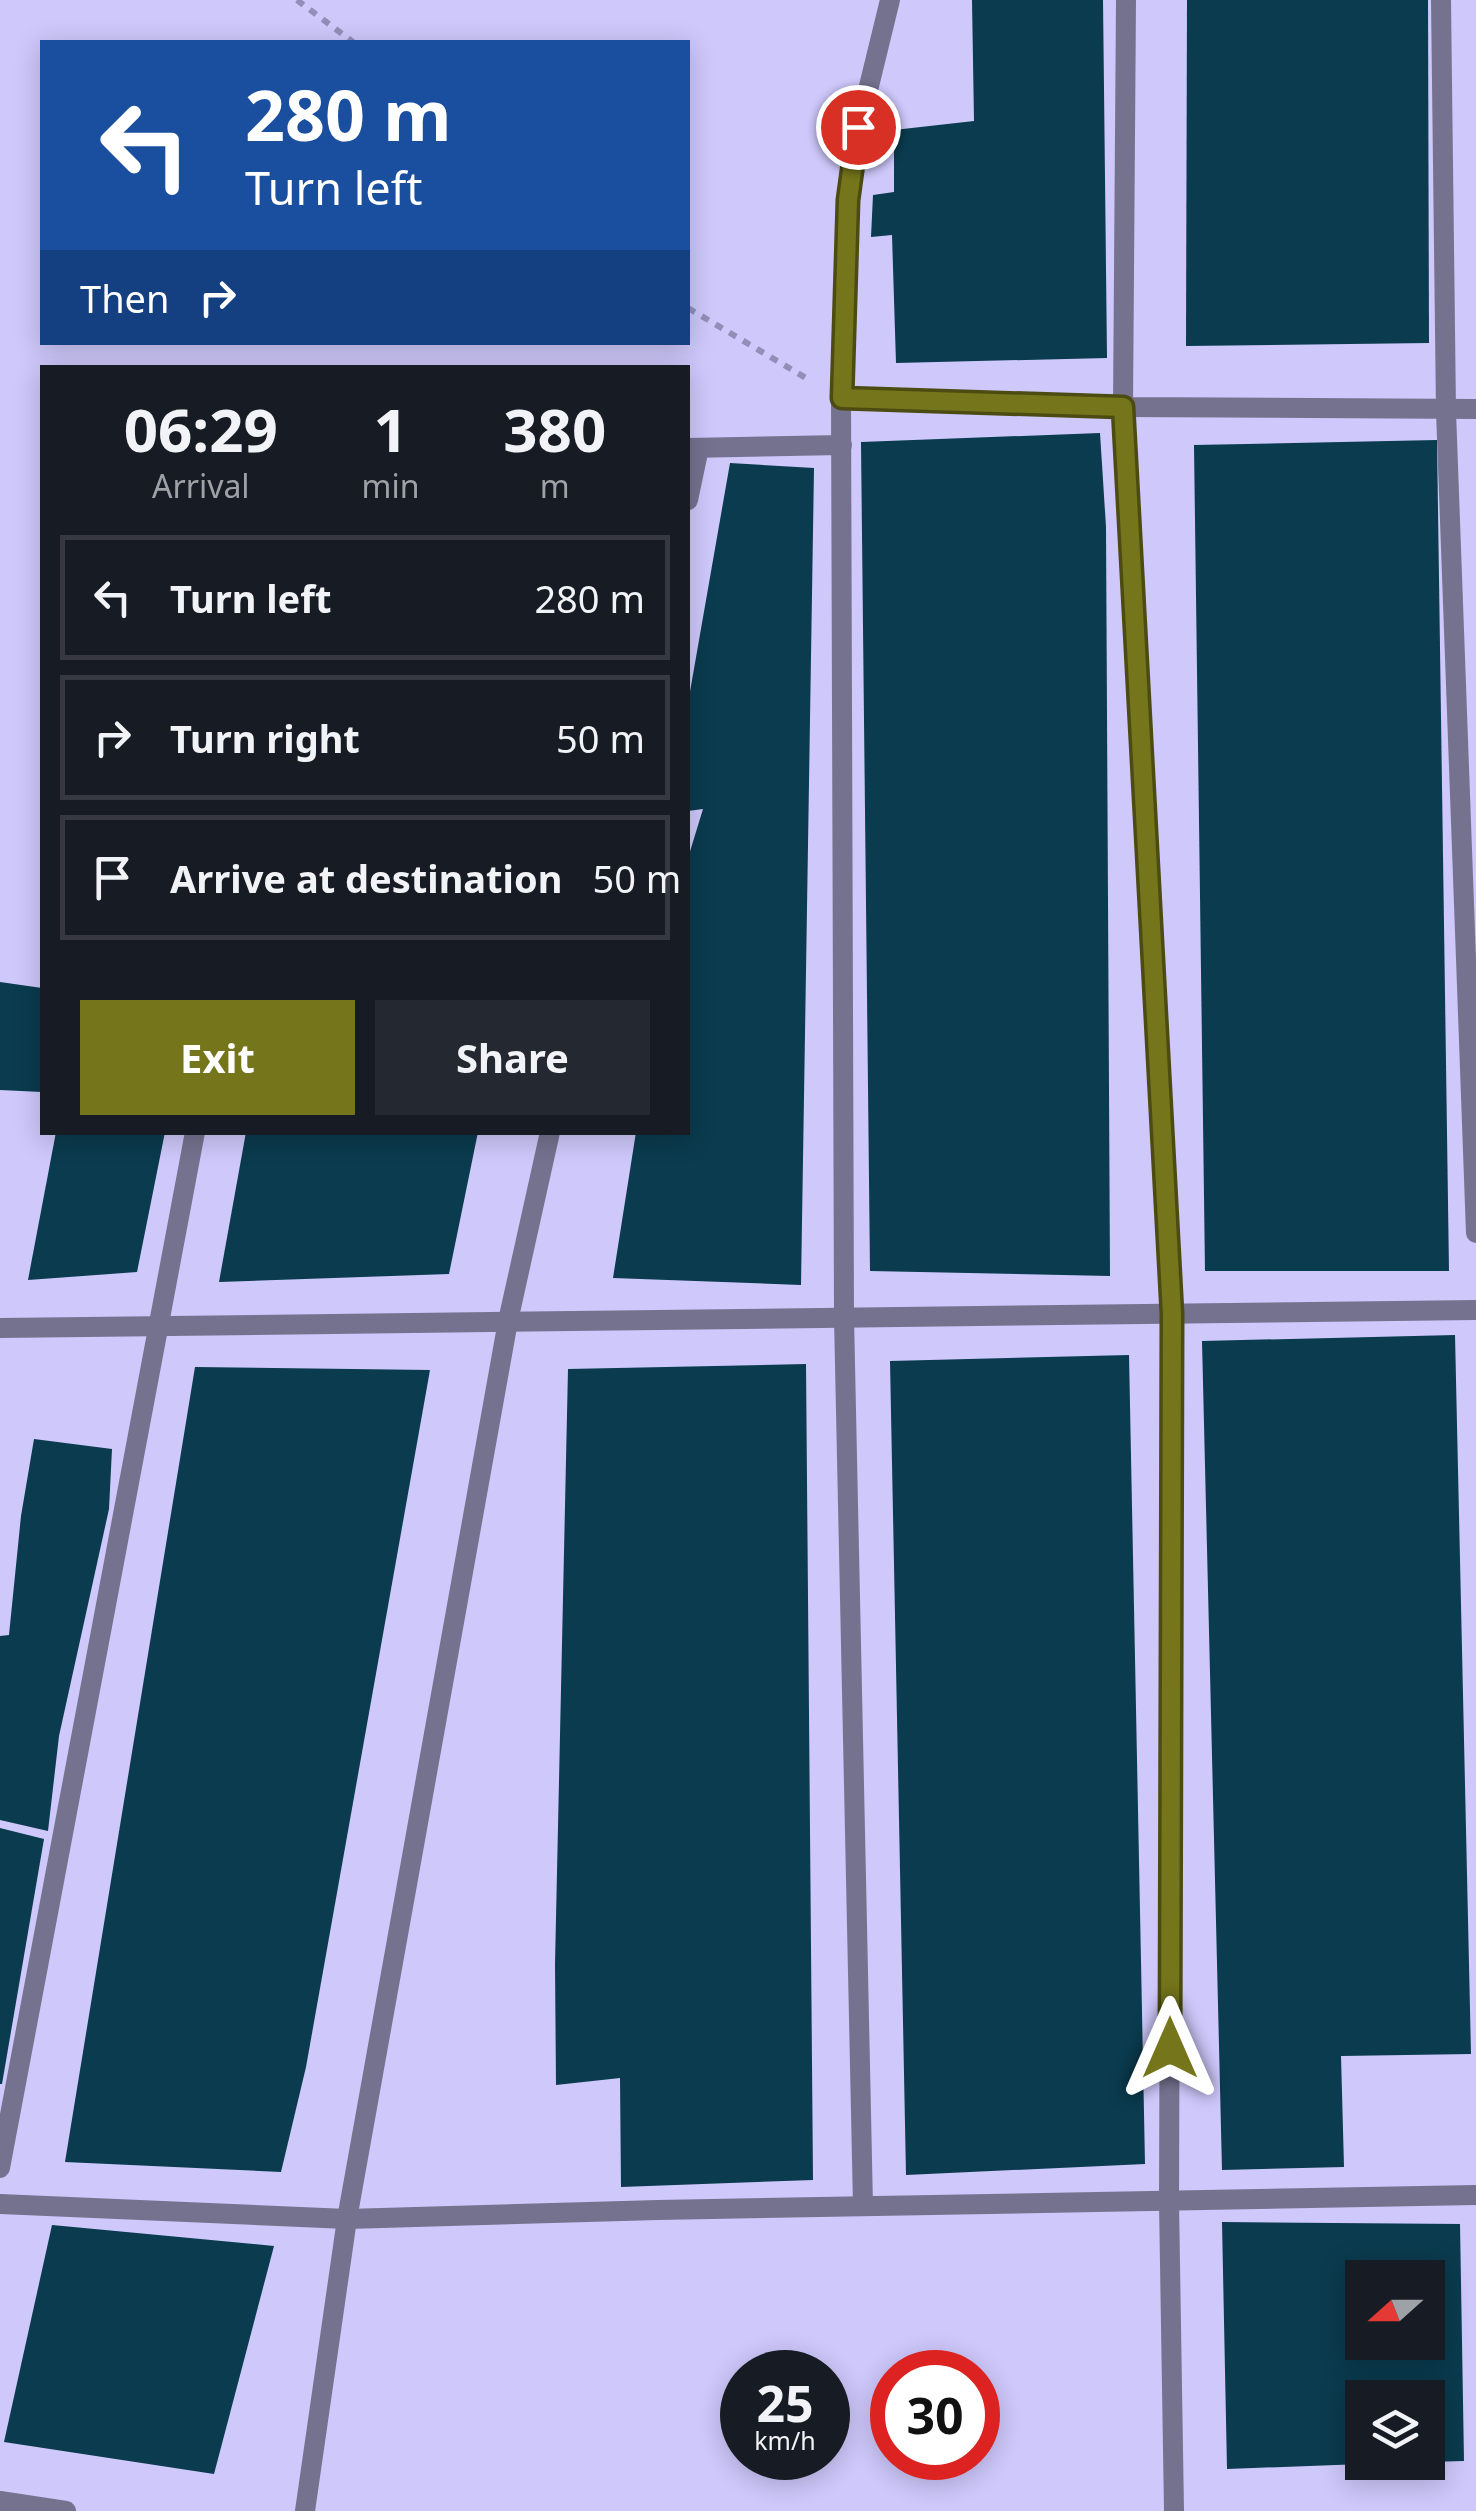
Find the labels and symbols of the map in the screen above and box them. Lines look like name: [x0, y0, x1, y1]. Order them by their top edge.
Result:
pin: [816, 85, 901, 170]
position arrow: [1118, 1996, 1222, 2100]
north arrow: [1345, 2260, 1445, 2360]
speed limit sign: 30: [870, 2350, 1000, 2480]

